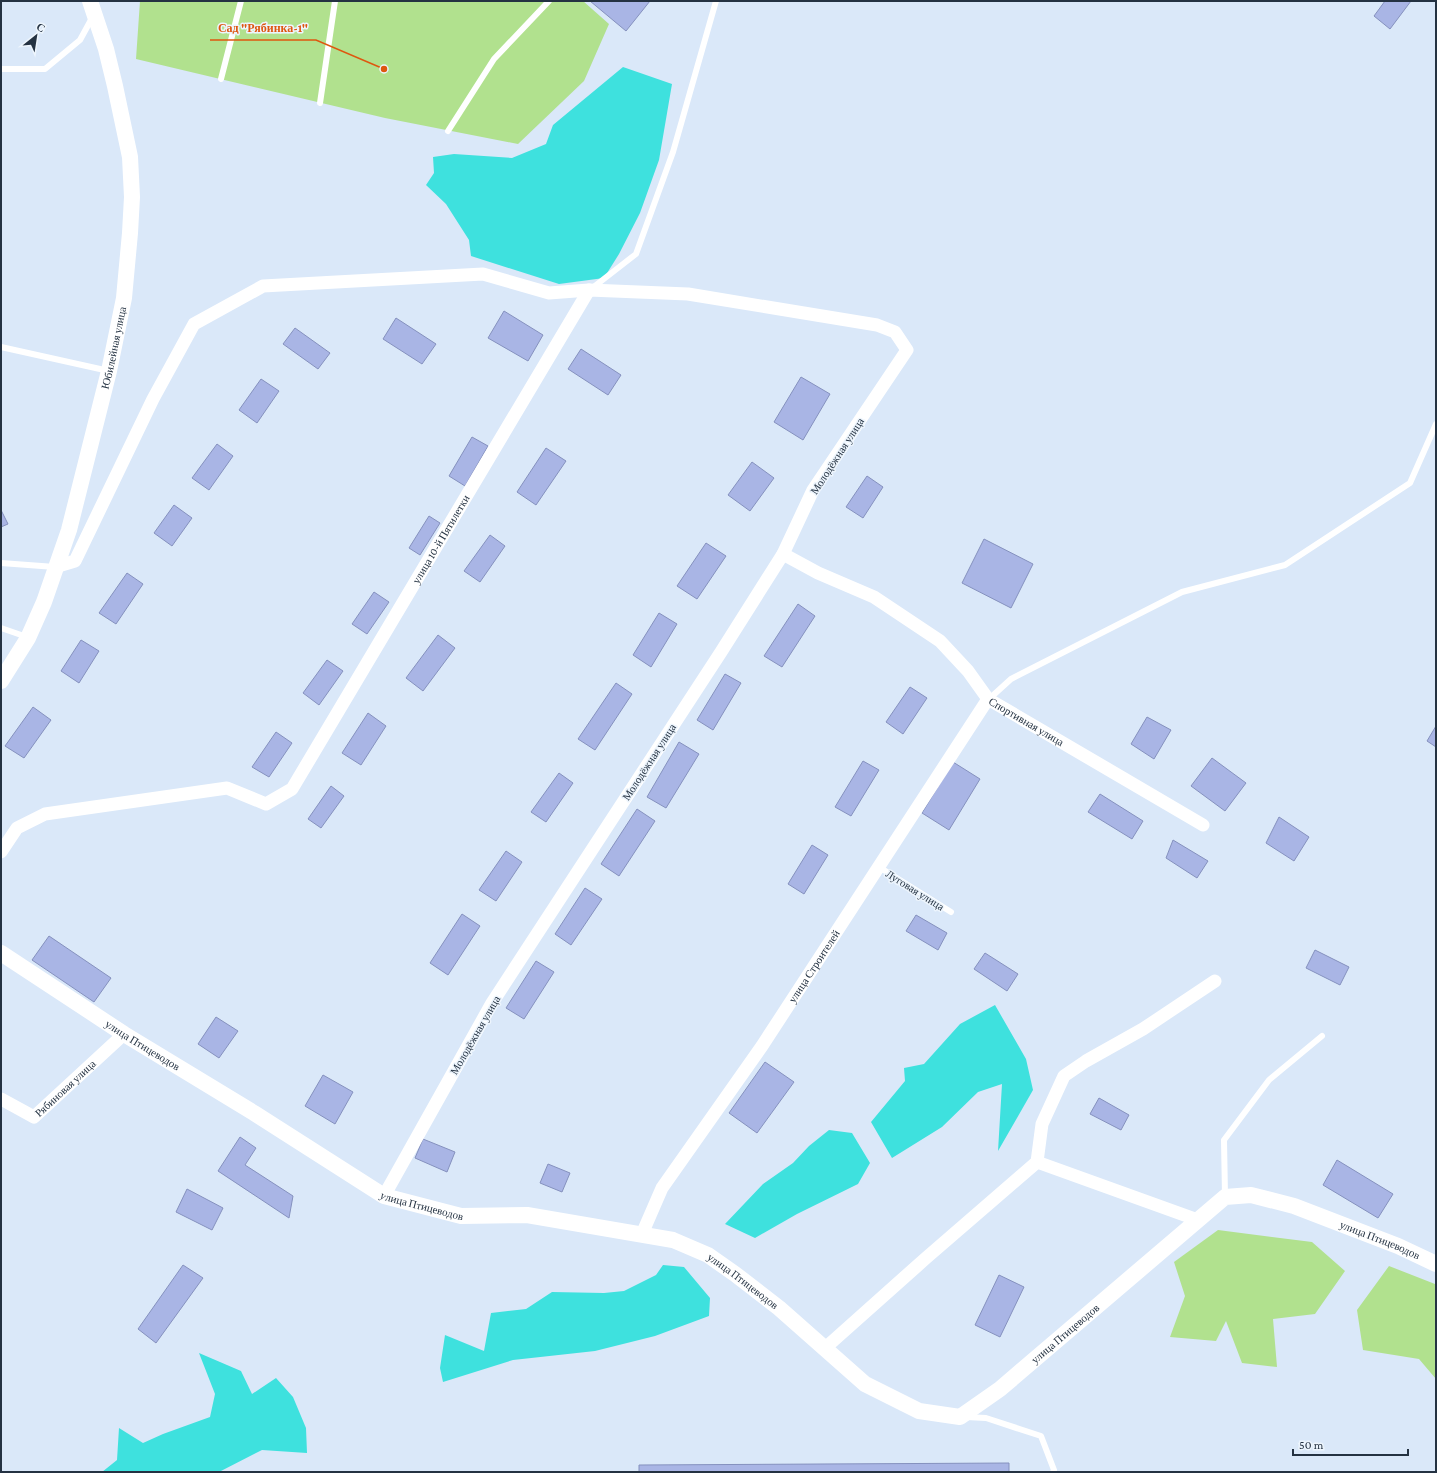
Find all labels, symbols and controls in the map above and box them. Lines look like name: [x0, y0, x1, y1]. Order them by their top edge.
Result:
north arrow: [16, 16, 56, 56]
callout: Сад "Рябинка-1": [210, 16, 316, 40]
text: С: [35, 20, 47, 35]
text: Сад "Рябинка-1": [218, 21, 308, 35]
street label: Юбилейная улица: [99, 305, 128, 390]
street label: Молодёжная улица: [808, 415, 866, 496]
street label: улица 10-й Пятилетки: [410, 492, 472, 586]
street label: Спортивная улица: [987, 695, 1066, 748]
street label: Молодёжная улица: [620, 721, 678, 802]
street label: Луговая улица: [884, 867, 947, 913]
street label: улица Строителей: [786, 928, 842, 1005]
street label: Молодёжная улица: [448, 994, 502, 1076]
street label: улица Птицеводов: [103, 1017, 182, 1073]
street label: Рябиновая улица: [32, 1057, 98, 1119]
street label: улица Птицеводов: [378, 1189, 465, 1222]
street label: улица Птицеводов: [1338, 1218, 1422, 1262]
street label: улица Птицеводов: [705, 1251, 781, 1311]
street label: улица Птицеводов: [1029, 1301, 1101, 1366]
scale bar: [1293, 1431, 1408, 1457]
text: 50 m: [1299, 1438, 1324, 1452]

